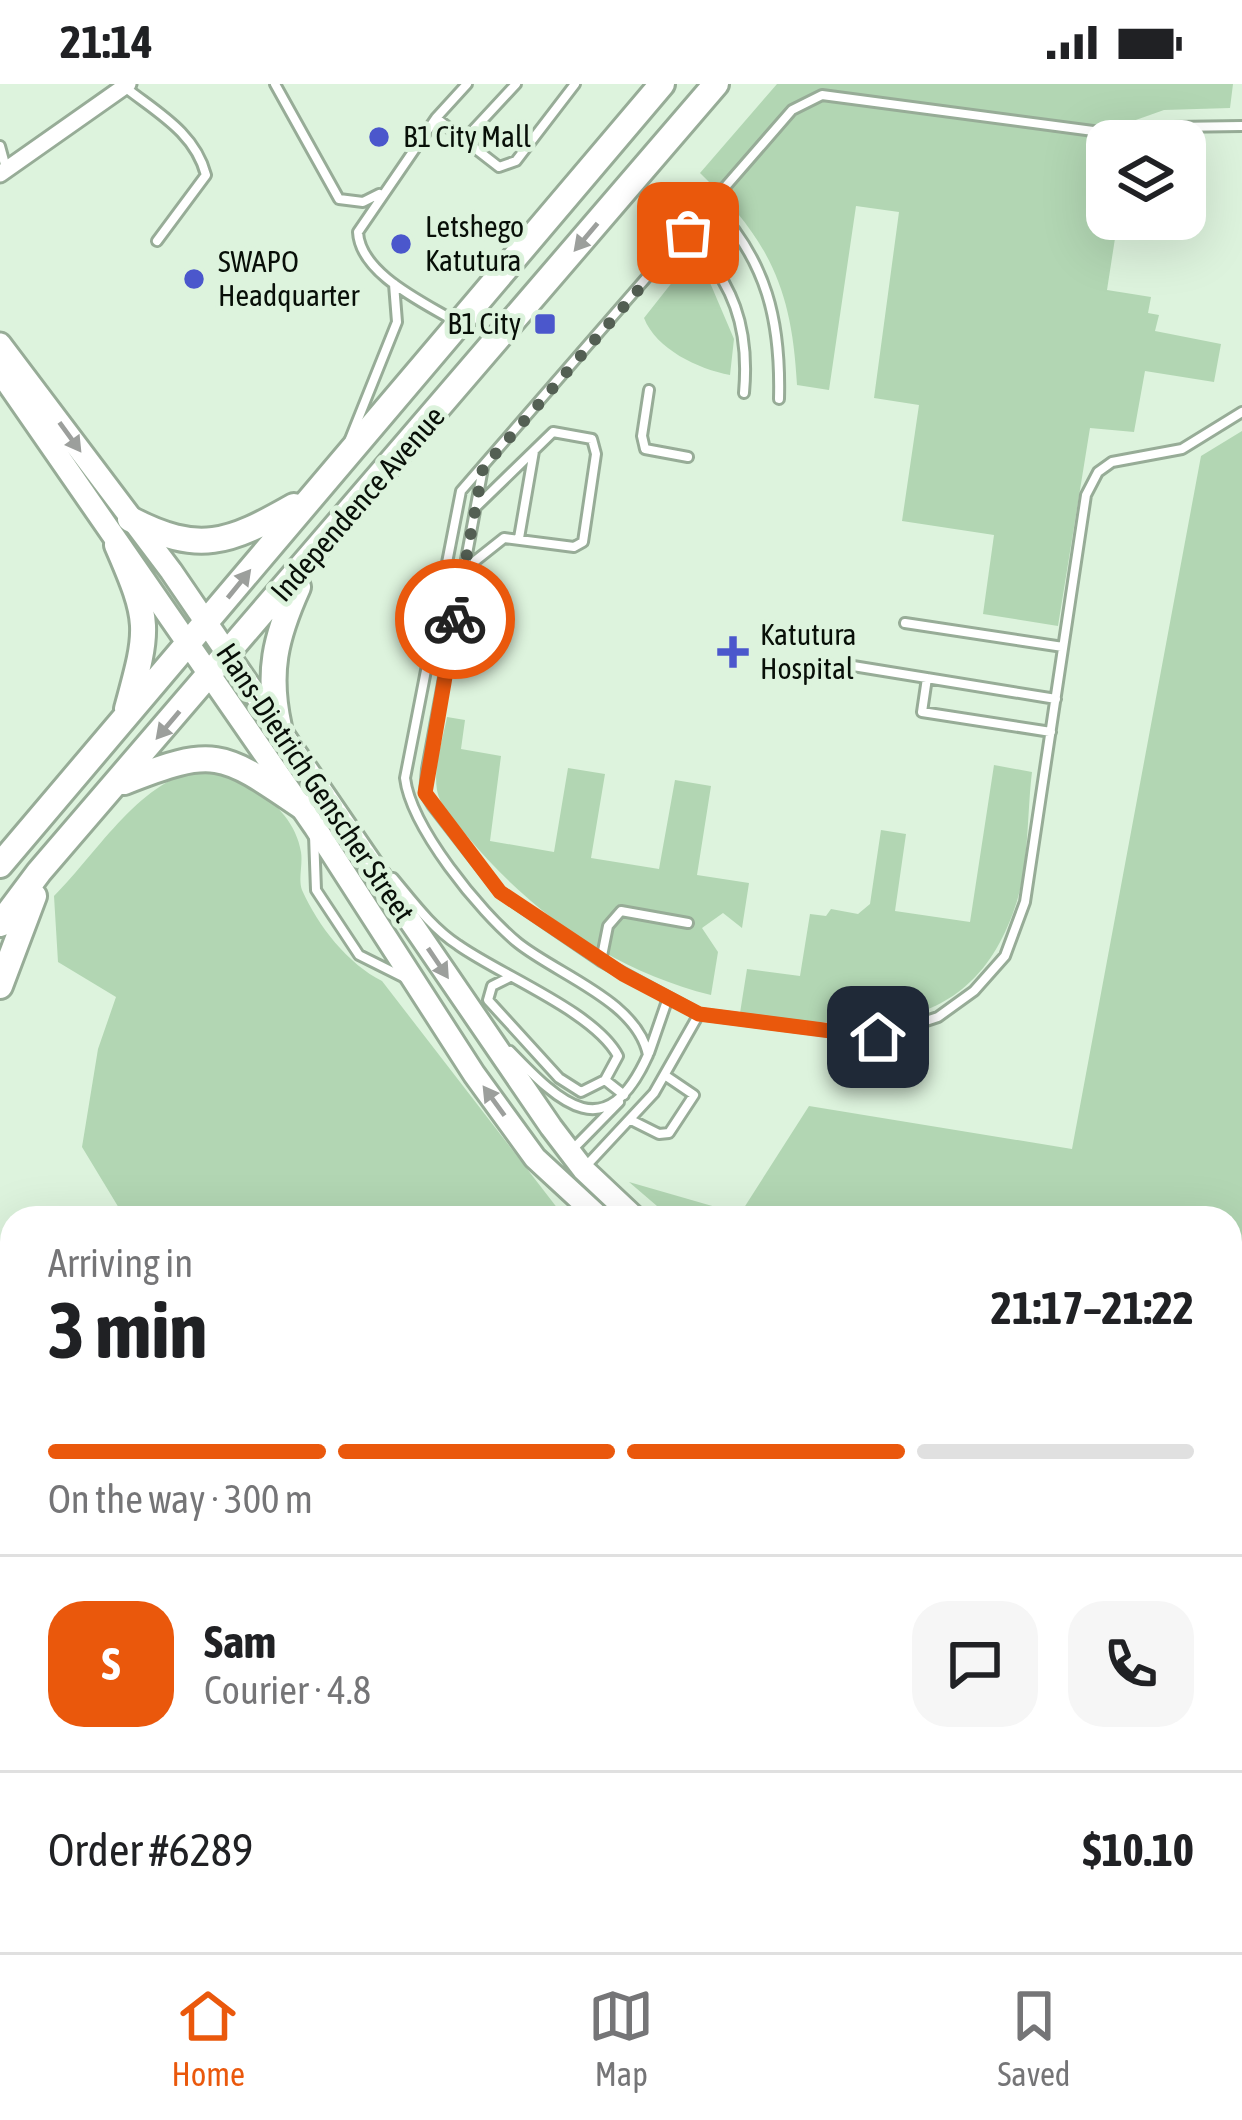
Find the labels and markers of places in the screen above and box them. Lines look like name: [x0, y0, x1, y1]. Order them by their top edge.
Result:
place label: B1 City Mall: [403, 119, 531, 153]
marker: B1 City Mall: [366, 124, 392, 150]
pin: [637, 182, 739, 284]
place label: Letshego Katutura: [425, 209, 524, 277]
marker: Letshego Katutura: [388, 231, 414, 257]
place label: SWAPO Headquarter: [218, 244, 360, 312]
marker: SWAPO Headquarter: [181, 266, 207, 292]
place label: B1 City: [447, 306, 521, 340]
marker: B1 City: [532, 311, 558, 337]
place label: Katutura Hospital: [760, 617, 857, 685]
marker: Katutura Hospital: [717, 636, 749, 668]
pin: [827, 986, 929, 1088]

